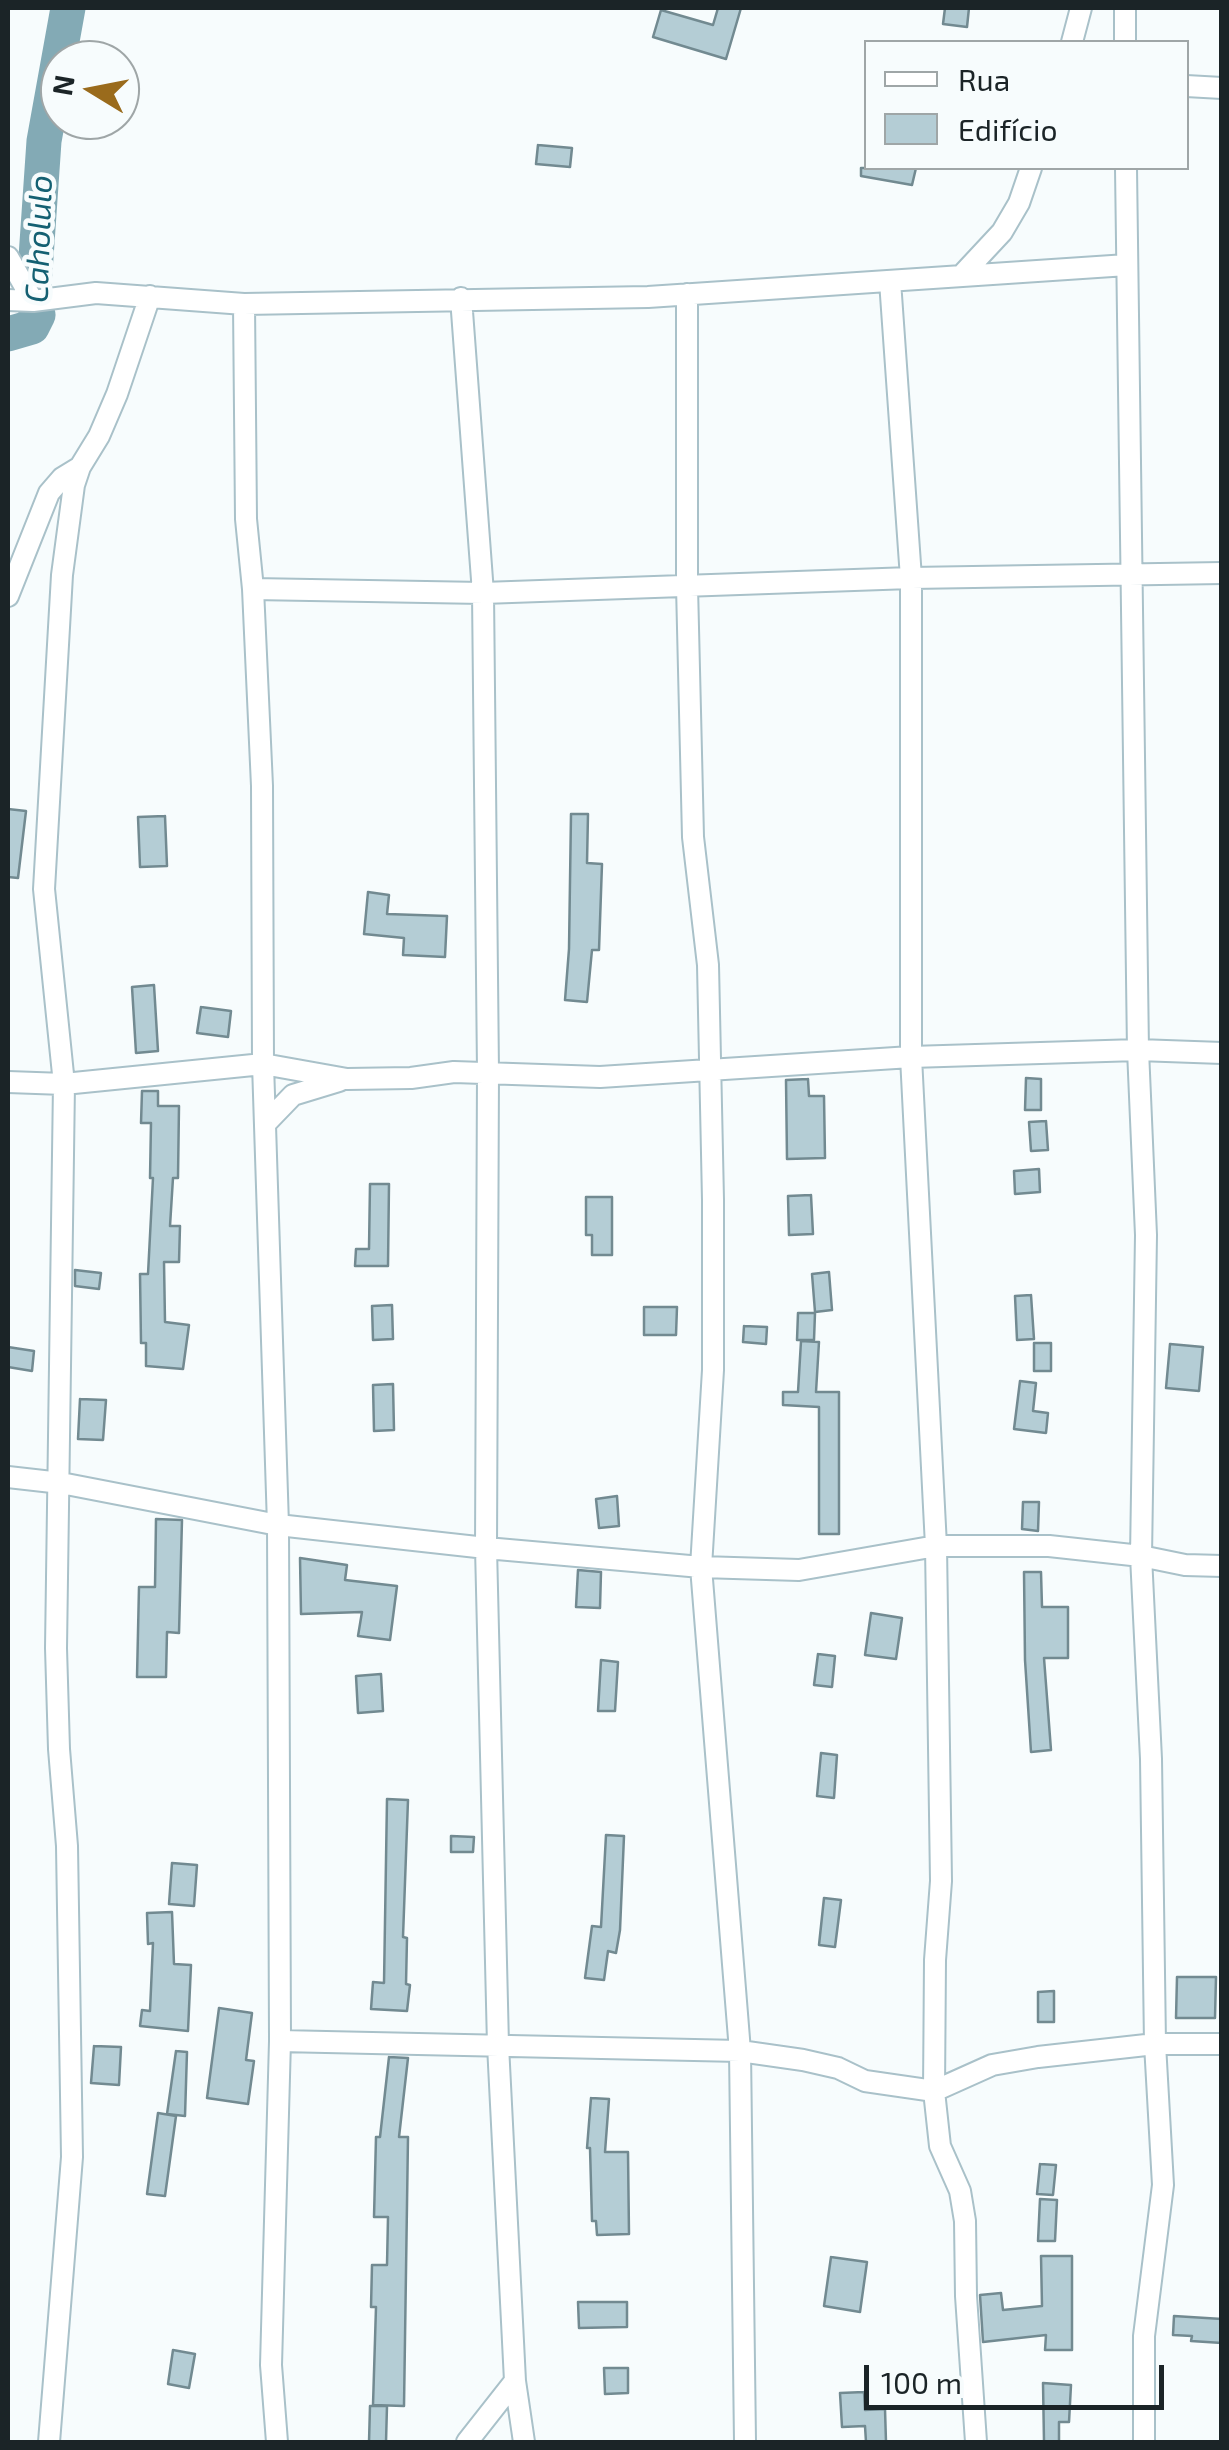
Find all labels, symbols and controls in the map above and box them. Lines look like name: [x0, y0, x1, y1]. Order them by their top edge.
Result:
north arrow: [40, 40, 140, 140]
legend: [864, 40, 1189, 170]
text: Rua: [958, 61, 1010, 97]
text: N: [44, 72, 81, 98]
text: Edifício: [958, 111, 1057, 147]
water label: Caholulo: [18, 174, 60, 304]
scale bar: [869, 2345, 1169, 2407]
text: 100 m: [881, 2364, 962, 2400]

